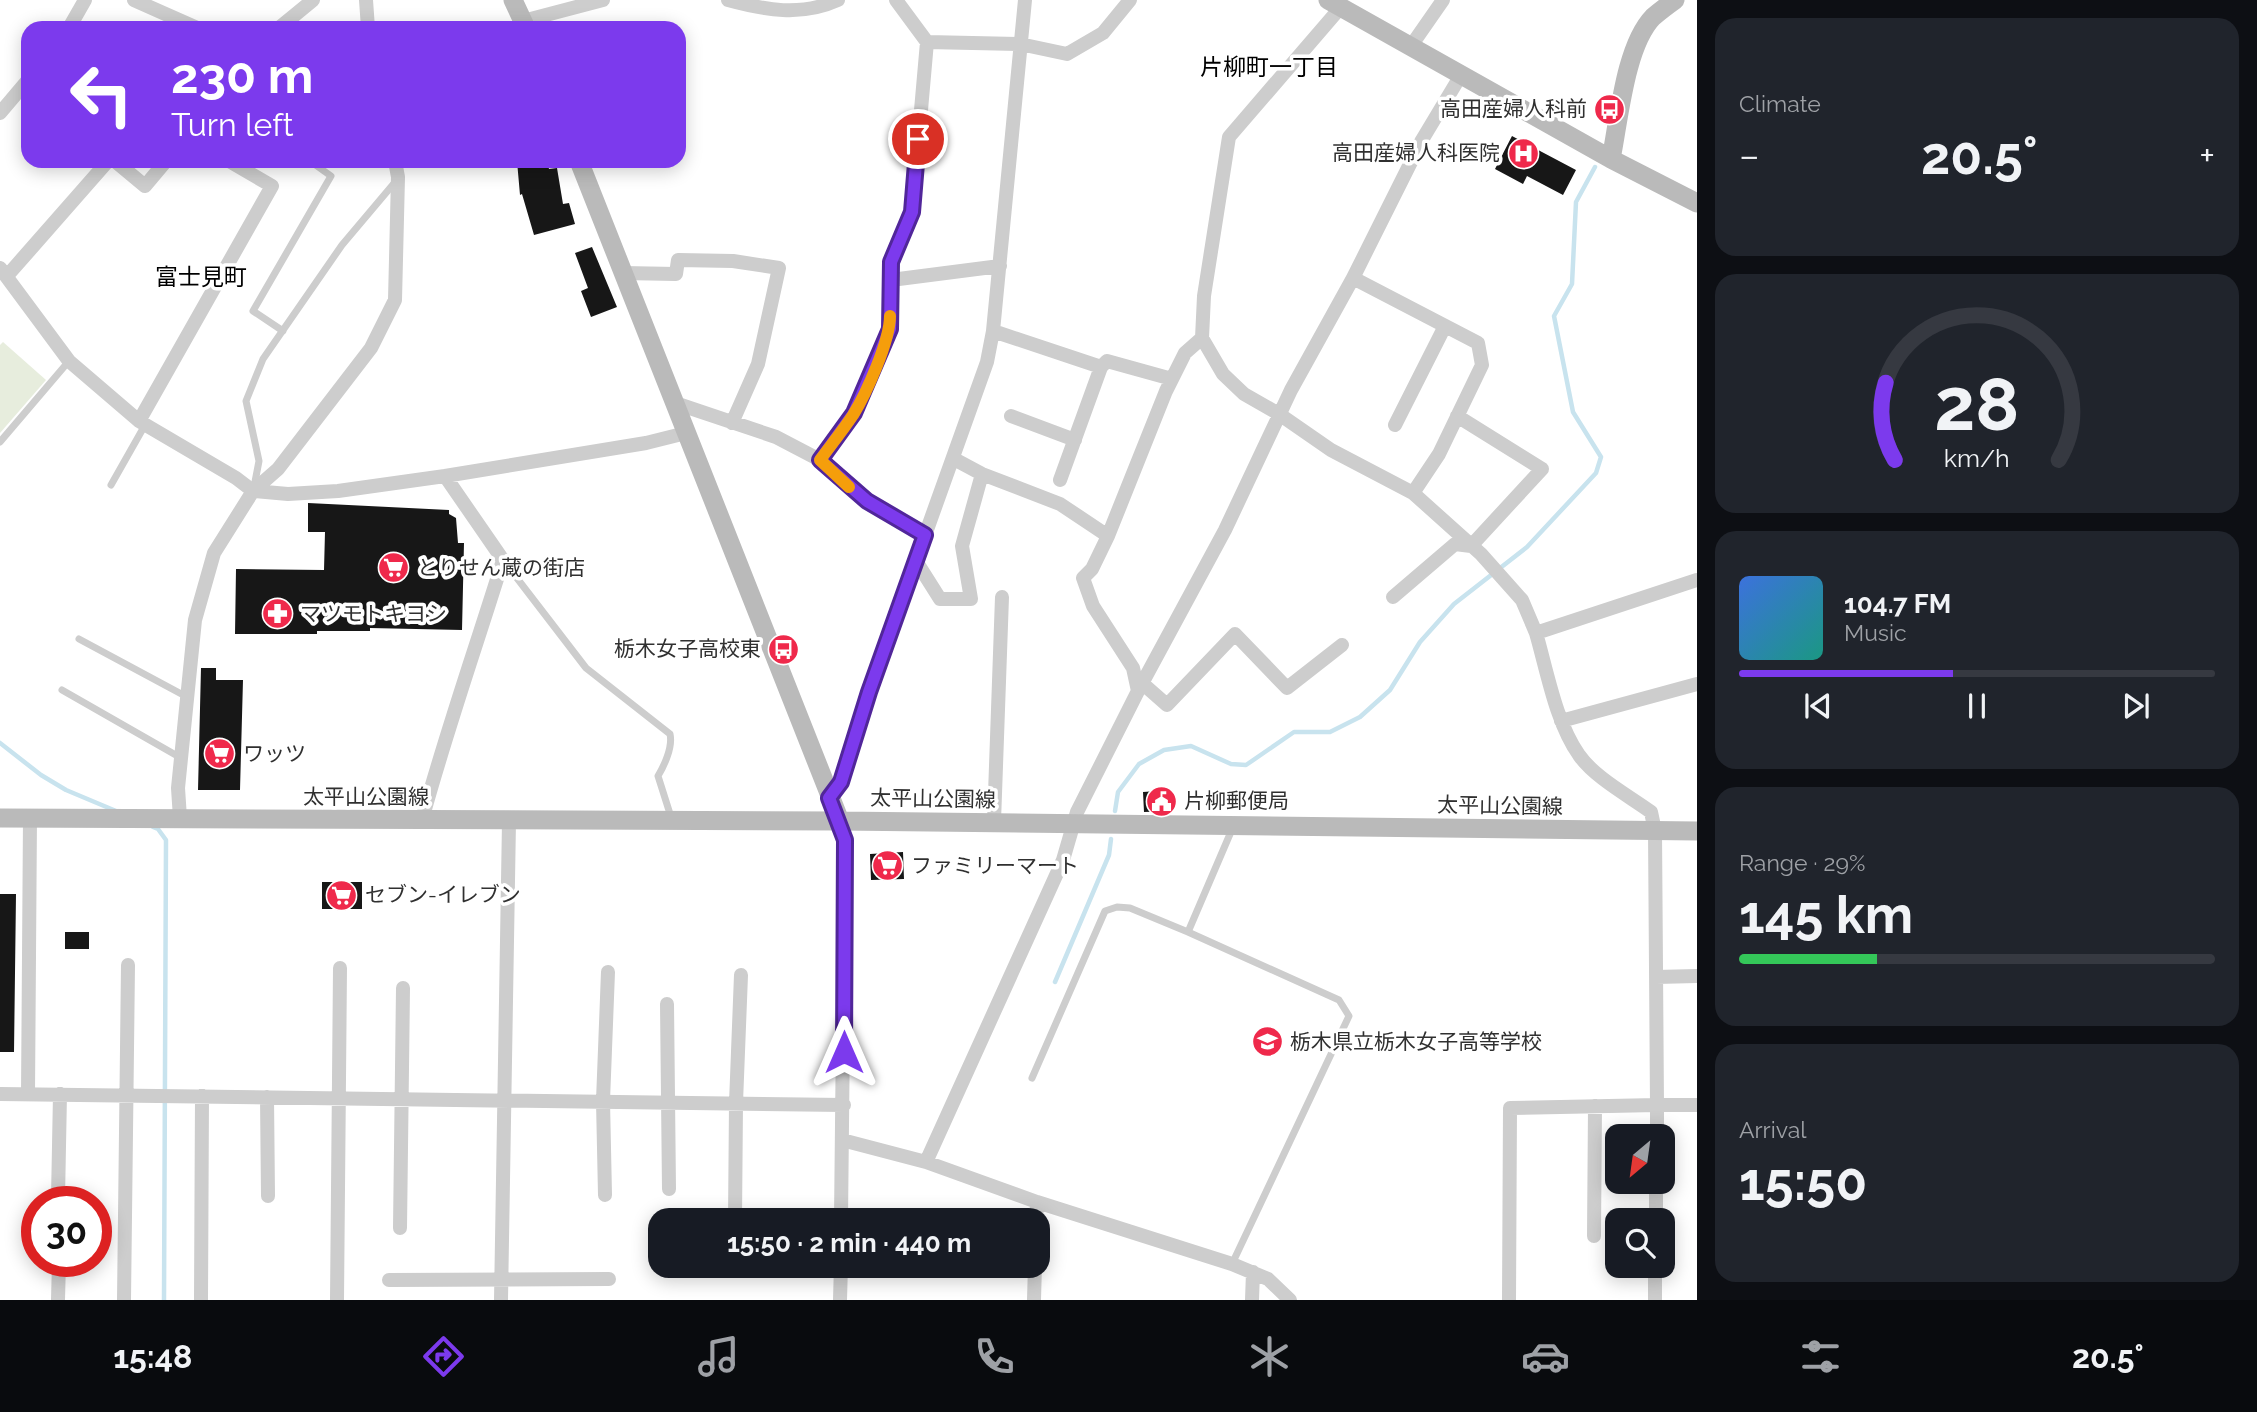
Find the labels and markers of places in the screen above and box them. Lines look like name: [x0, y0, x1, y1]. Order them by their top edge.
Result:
bus stop icon: 高田産婦人科前: [1593, 92, 1627, 126]
place label: 高田産婦人科前: [1440, 96, 1587, 121]
pin: [888, 109, 948, 169]
hospital icon: 高田産婦人科医院: [1506, 136, 1540, 170]
place label: 高田産婦人科医院: [1332, 140, 1500, 165]
supermarket icon: とりせん蔵の街店: [377, 551, 411, 585]
place label: とりせん蔵の街店: [417, 555, 585, 580]
pharmacy icon: マツモトキヨシ: [260, 597, 294, 631]
place label: マツモトキヨシ: [300, 601, 447, 626]
bus stop icon: 栃木女子高校東: [767, 632, 801, 666]
place label: 栃木女子高校東: [614, 636, 761, 661]
supermarket icon: ワッツ: [203, 737, 237, 771]
place label: ワッツ: [243, 741, 306, 766]
public building icon: 片柳郵便局: [1144, 784, 1178, 818]
place label: 片柳郵便局: [1184, 788, 1289, 813]
supermarket icon: ファミリーマート: [871, 849, 905, 883]
place label: ファミリーマート: [911, 853, 1079, 878]
supermarket icon: セブン-イレブン: [325, 878, 359, 912]
place label: セブン-イレブン: [365, 882, 521, 907]
school or university icon: 栃木県立栃木女子高等学校: [1250, 1025, 1284, 1059]
place label: 栃木県立栃木女子高等学校: [1290, 1029, 1542, 1054]

